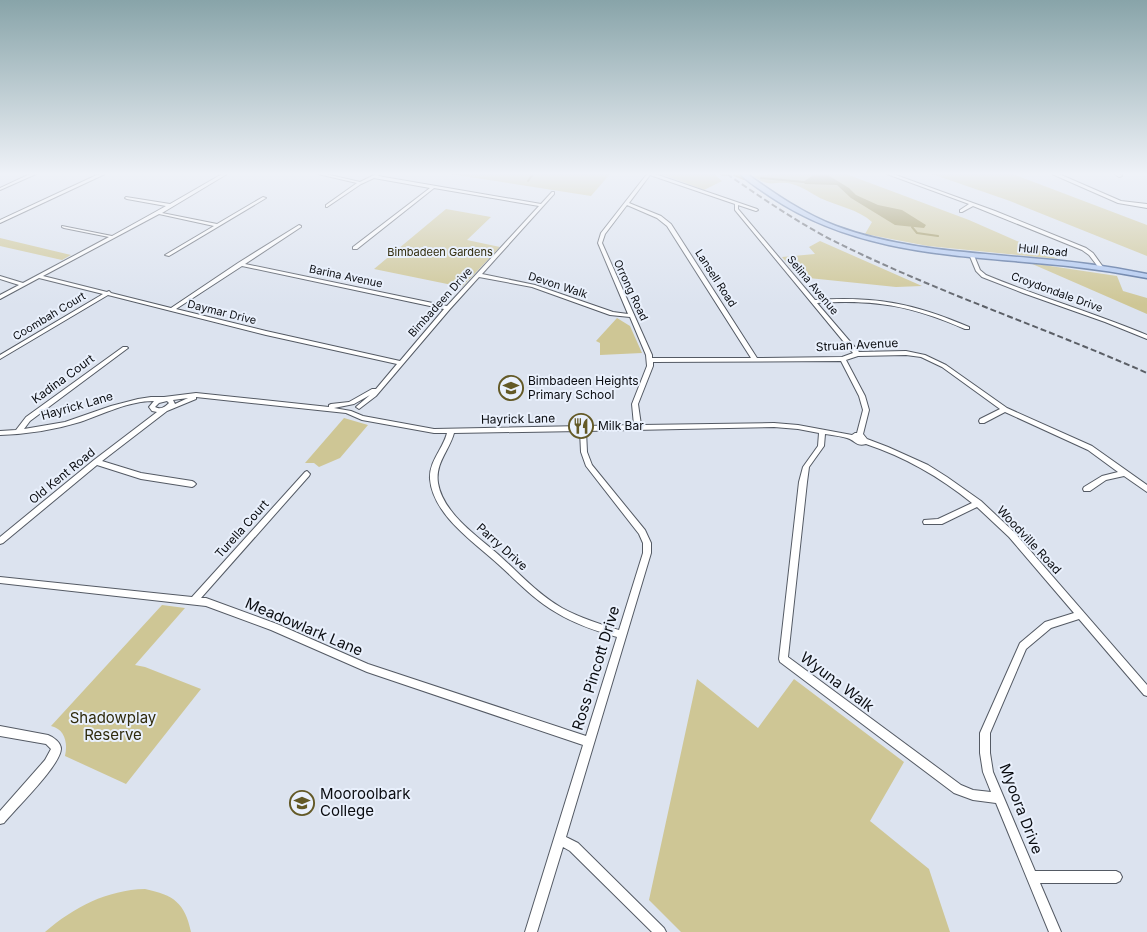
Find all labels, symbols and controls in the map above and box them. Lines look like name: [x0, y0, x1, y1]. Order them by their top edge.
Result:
street label: Hull Road: [1018, 240, 1068, 260]
park label: Bimbadeen Gardens: [387, 245, 493, 259]
street label: Lansell Road: [692, 246, 740, 310]
street label: Selina Avenue: [784, 252, 842, 318]
street label: Orrong Road: [611, 257, 651, 323]
street label: Barina Avenue: [308, 261, 384, 291]
street label: Bimbadeen Drive: [405, 264, 475, 340]
street label: Devon Walk: [527, 269, 589, 301]
street label: Croydondale Drive: [1009, 269, 1105, 315]
street label: Coombah Court: [10, 289, 88, 343]
street label: Daymar Drive: [186, 297, 258, 327]
street label: Struan Avenue: [815, 335, 899, 354]
street label: Kadina Court: [28, 351, 97, 406]
place label: Bimbadeen Heights Primary School: [528, 373, 639, 402]
school or university icon: Bimbadeen Heights Primary School: [498, 375, 524, 401]
street label: Hayrick Lane: [39, 388, 115, 423]
street label: Hayrick Lane: [481, 410, 555, 427]
restaurant icon: Milk Bar: [568, 413, 594, 439]
place label: Milk Bar: [598, 418, 644, 433]
street label: Old Kent Road: [26, 444, 98, 507]
street label: Turella Court: [212, 497, 272, 561]
street label: Woodville Road: [994, 502, 1065, 577]
street label: Parry Drive: [474, 520, 531, 574]
street label: Meadowlark Lane: [243, 593, 366, 660]
street label: Ross Pincott Drive: [568, 603, 623, 732]
street label: Wyuna Walk: [796, 648, 879, 716]
park label: Shadowplay Reserve: [70, 708, 157, 744]
street label: Myoora Drive: [996, 761, 1047, 857]
place label: Mooroolbark College: [320, 784, 411, 820]
school or university icon: Mooroolbark College: [289, 790, 315, 816]

